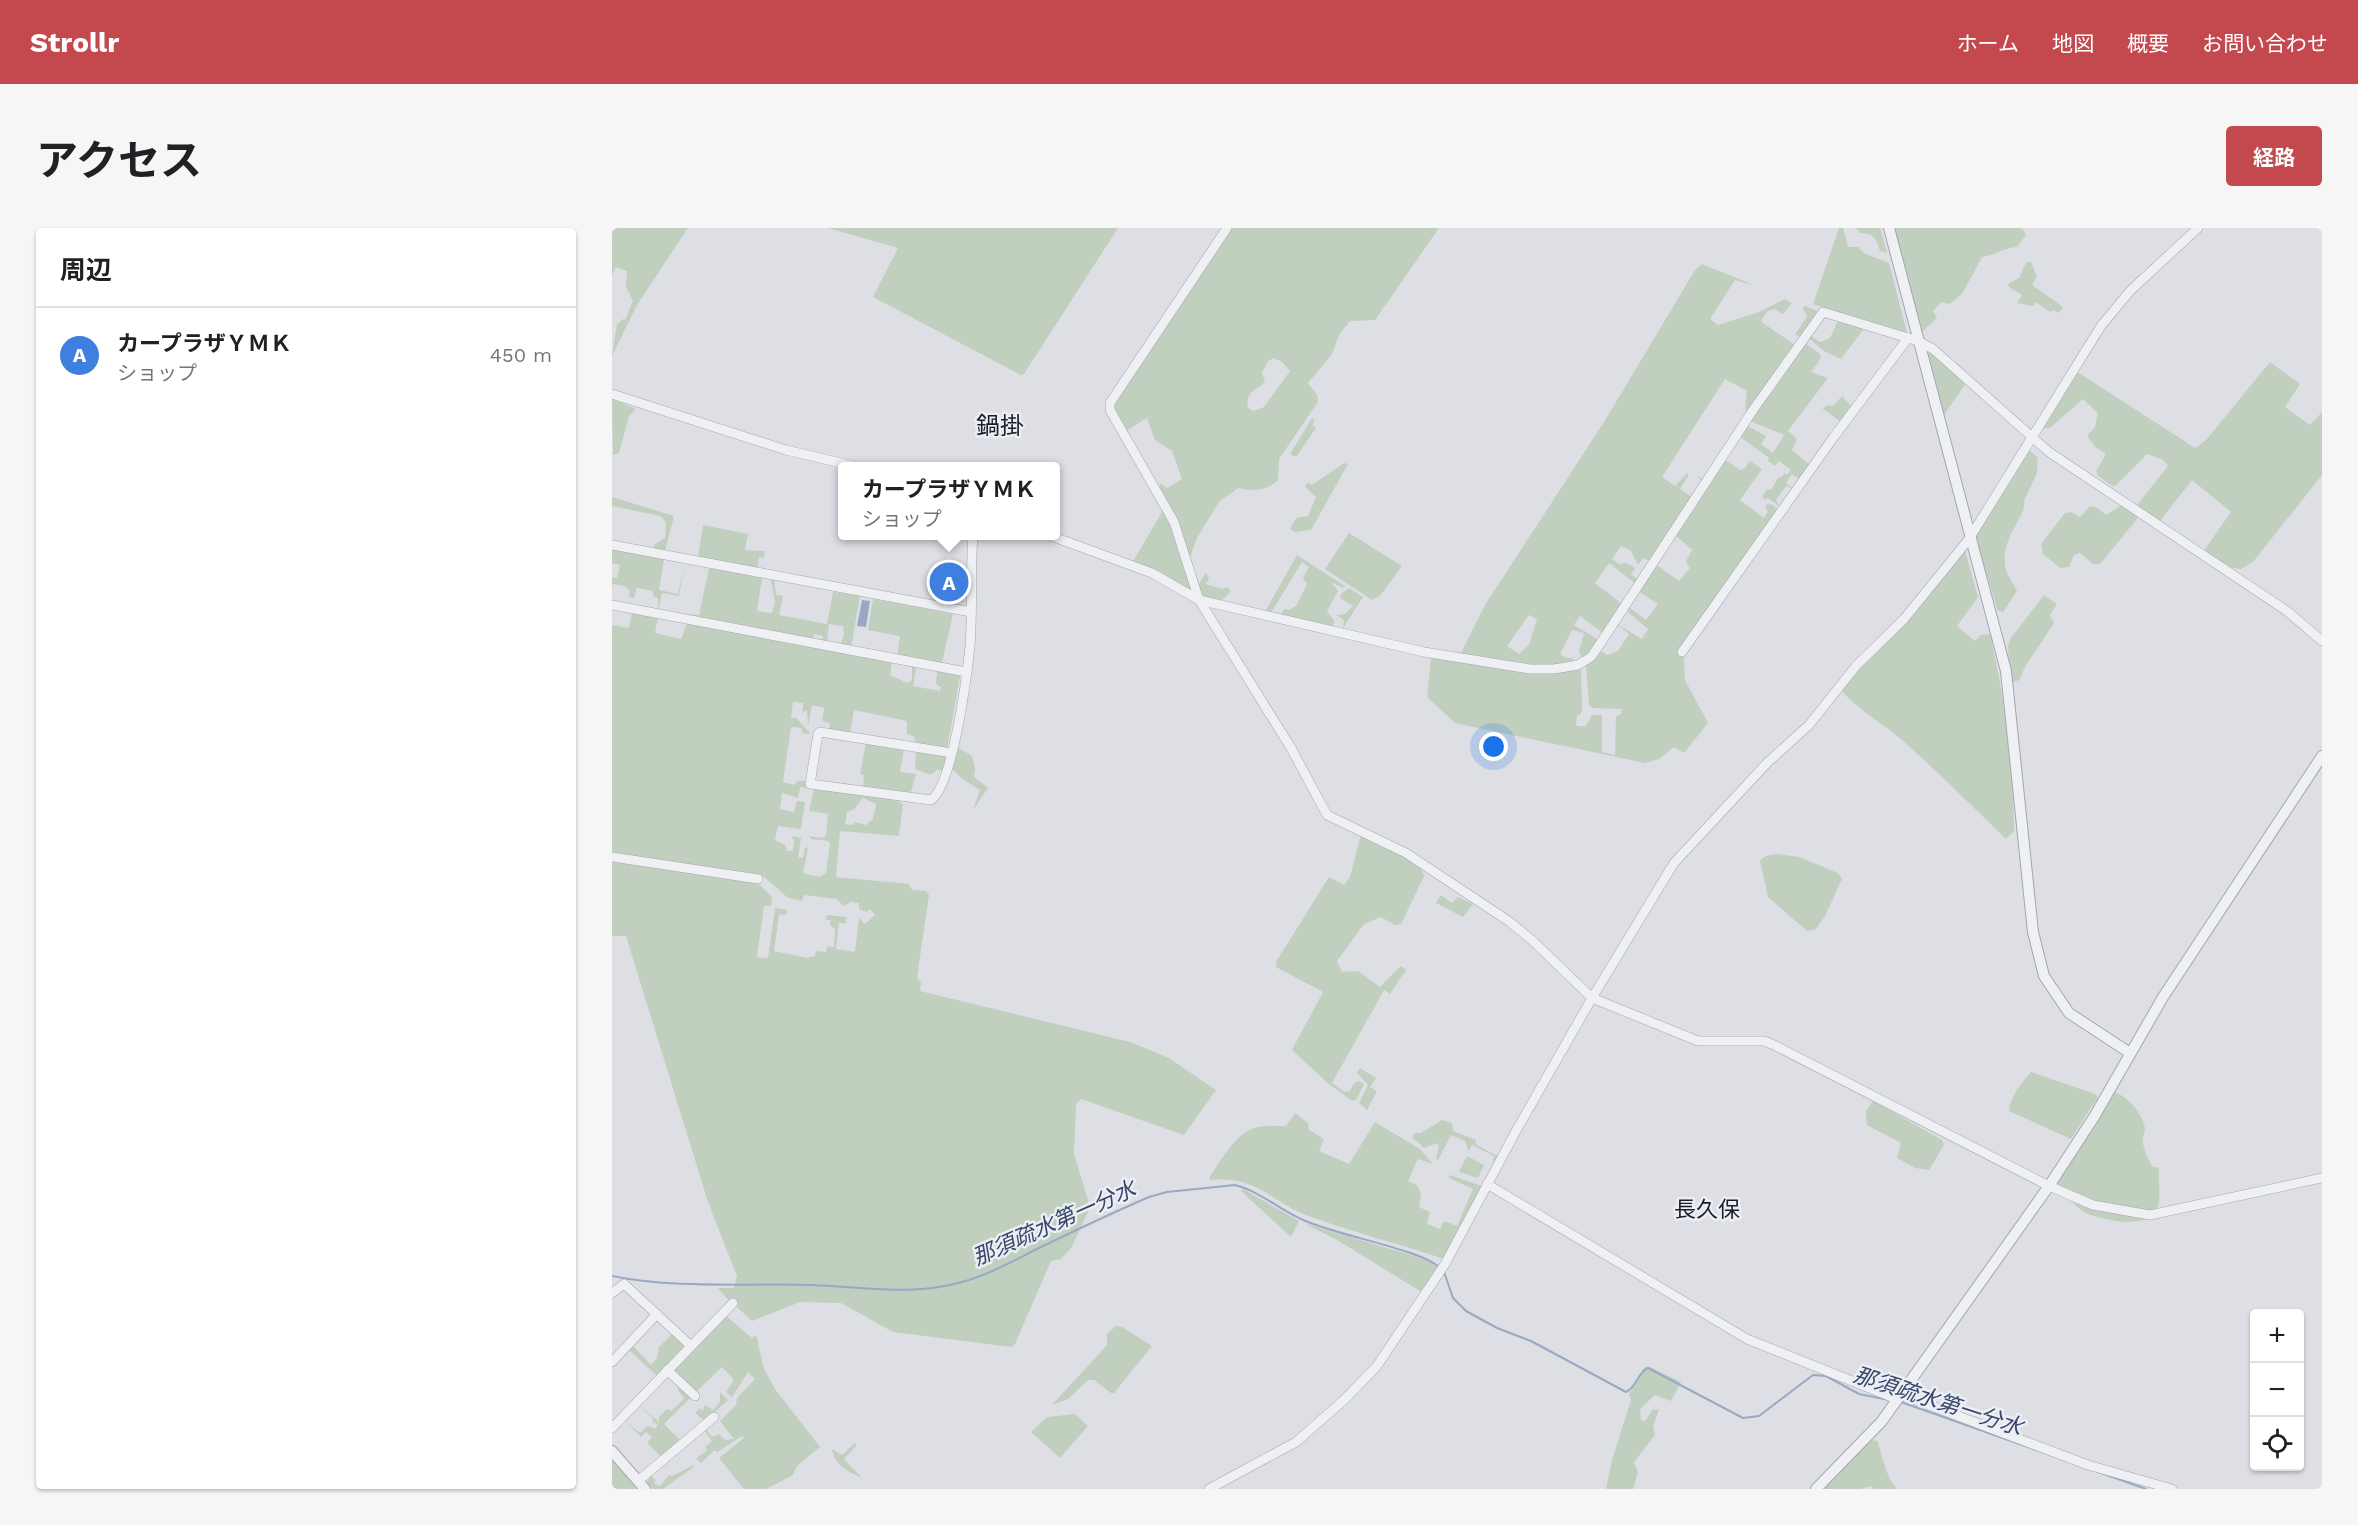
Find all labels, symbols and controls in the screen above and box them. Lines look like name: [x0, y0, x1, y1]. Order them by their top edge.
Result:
text: Strollr: [30, 26, 119, 59]
text: ホーム: [1957, 31, 2019, 56]
text: 地図: [2052, 31, 2094, 56]
text: 概要: [2127, 31, 2169, 56]
text: お問い合わせ: [2202, 31, 2328, 56]
button: 経路: [2226, 126, 2322, 186]
text: アクセス: [36, 136, 202, 185]
text: 周辺: [60, 255, 112, 285]
text: カープラザＹＭＫ: [117, 331, 292, 356]
text: A: [73, 343, 86, 367]
text: 450 m: [490, 343, 552, 367]
text: ショップ: [117, 361, 197, 385]
district label: 鍋掛: [976, 412, 1024, 440]
popup: [838, 462, 1060, 540]
text: カープラザＹＭＫ: [862, 477, 1036, 502]
text: ショップ: [862, 507, 942, 531]
pin: A: [930, 560, 968, 604]
your location: [1479, 732, 1508, 761]
water label: 那須疏水第一分水: [969, 1175, 1141, 1270]
district label: 長久保: [1674, 1197, 1740, 1222]
map controls: [2250, 1309, 2304, 1471]
button: +: [2250, 1309, 2304, 1363]
water label: 那須疏水第一分水: [1850, 1362, 2027, 1441]
button: −: [2250, 1363, 2304, 1417]
button: locate: [2250, 1417, 2304, 1471]

